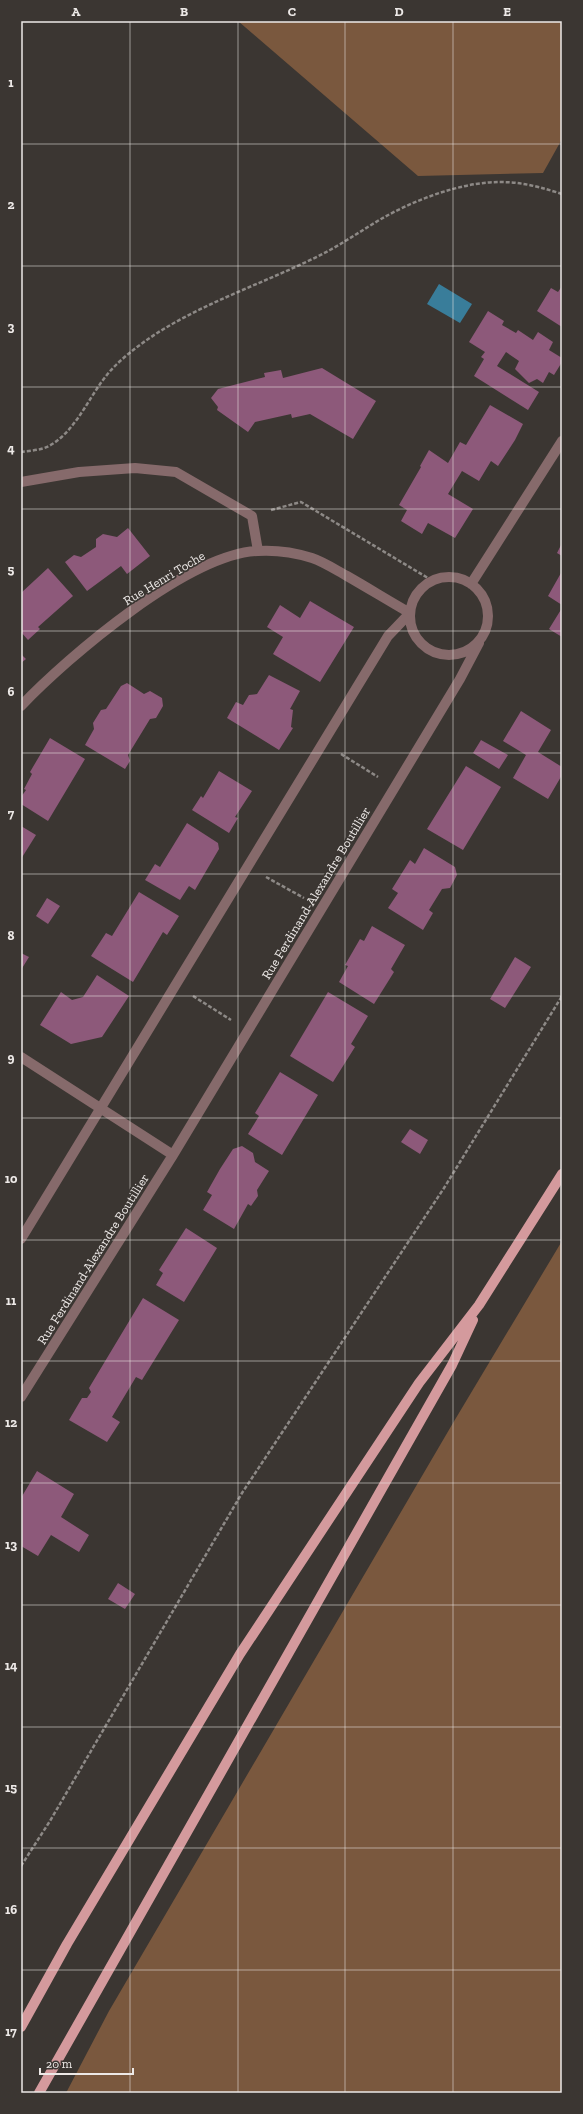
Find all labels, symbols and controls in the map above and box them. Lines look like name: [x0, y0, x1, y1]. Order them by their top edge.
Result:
text: A: [72, 4, 81, 19]
text: B: [180, 4, 188, 19]
text: C: [288, 4, 296, 19]
text: D: [394, 4, 404, 19]
text: E: [503, 4, 511, 19]
text: 1: [8, 75, 14, 90]
text: 2: [8, 197, 15, 212]
text: 3: [8, 319, 15, 334]
text: 4: [7, 441, 15, 456]
street label: Rue Henri Toche: [120, 548, 208, 608]
text: 5: [8, 562, 15, 577]
text: 6: [8, 684, 15, 699]
street label: Rue Ferdinand-Alexandre Boutillier: [259, 804, 373, 982]
text: 7: [8, 806, 15, 821]
text: 8: [7, 928, 15, 943]
text: 9: [8, 1050, 15, 1065]
text: 10: [5, 1171, 18, 1186]
street label: Rue Ferdinand-Alexandre Boutillier: [34, 1171, 152, 1347]
text: 11: [6, 1293, 17, 1308]
text: 12: [5, 1415, 17, 1430]
text: 13: [5, 1537, 17, 1552]
text: 14: [5, 1658, 18, 1673]
text: 15: [5, 1780, 17, 1795]
text: 16: [5, 1902, 17, 1917]
text: 17: [5, 2024, 17, 2039]
scale bar: [40, 2050, 133, 2076]
text: 20 m: [46, 2057, 73, 2071]

